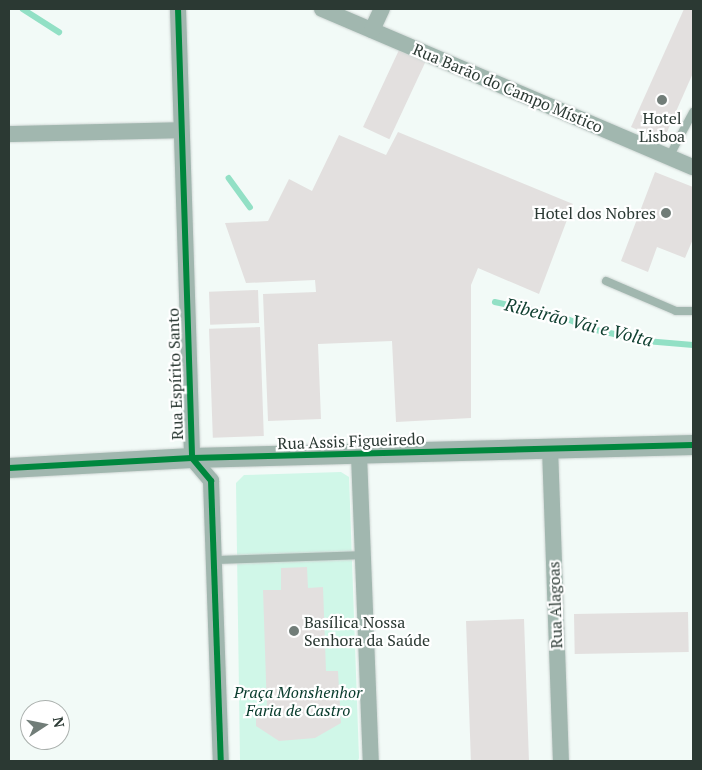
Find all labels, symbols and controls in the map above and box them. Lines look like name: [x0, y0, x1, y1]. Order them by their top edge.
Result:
street label: Rua Barão do Campo Místico: [410, 39, 606, 137]
marker: Hotel Lisboa: [656, 94, 668, 106]
place label: Hotel Lisboa: [639, 108, 685, 146]
place label: Hotel dos Nobres: [534, 203, 656, 223]
marker: Hotel dos Nobres: [660, 207, 672, 219]
water label: Ribeirão Vai e Volta: [502, 293, 656, 351]
street label: Rua Espírito Santo: [163, 308, 187, 440]
street label: Rua Assis Figueiredo: [277, 429, 425, 453]
street label: Rua Alagoas: [544, 561, 566, 649]
place label: Basílica Nossa Senhora da Saúde: [304, 612, 430, 650]
marker: Basílica Nossa Senhora da Saúde: [288, 625, 300, 637]
park label: Praça Monshenhor Faria de Castro: [234, 682, 362, 720]
north arrow: [20, 700, 70, 750]
text: N: [49, 715, 70, 729]

